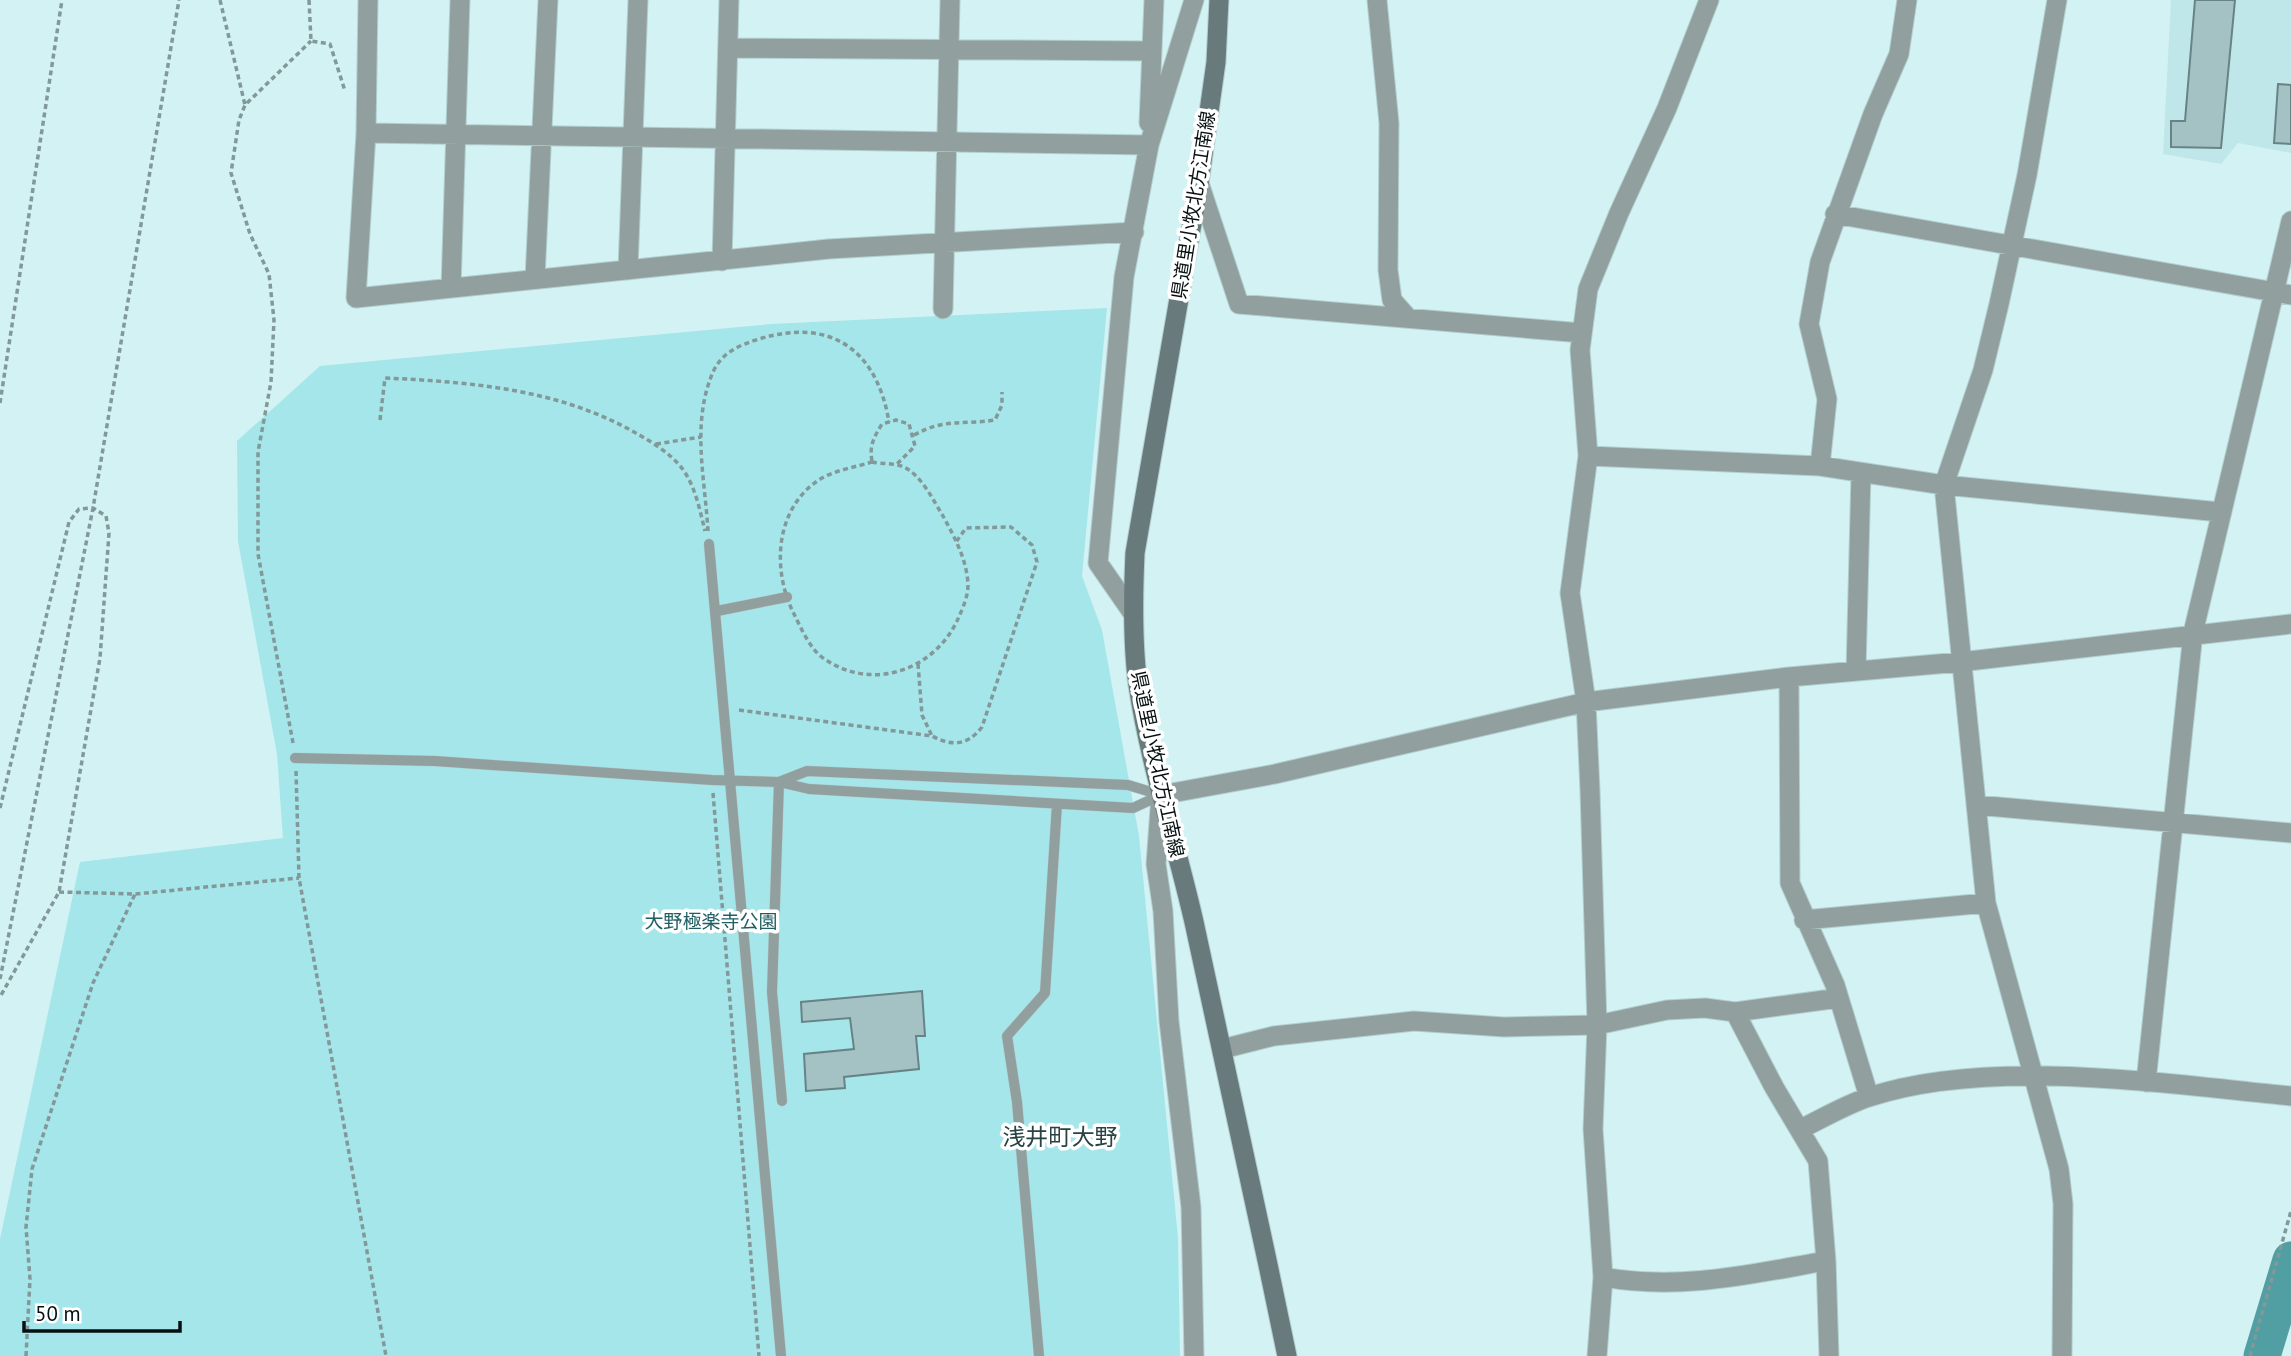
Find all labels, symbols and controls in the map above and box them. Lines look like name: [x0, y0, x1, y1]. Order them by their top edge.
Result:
street label: 県道里小牧北方江南線: [1166, 109, 1220, 301]
street label: 県道里小牧北方江南線: [1127, 669, 1189, 859]
park label: 大野極楽寺公園: [644, 909, 778, 933]
district label: 浅井町大野: [1003, 1122, 1118, 1151]
scale bar: [24, 1290, 180, 1334]
text: 50 m: [35, 1300, 81, 1327]

